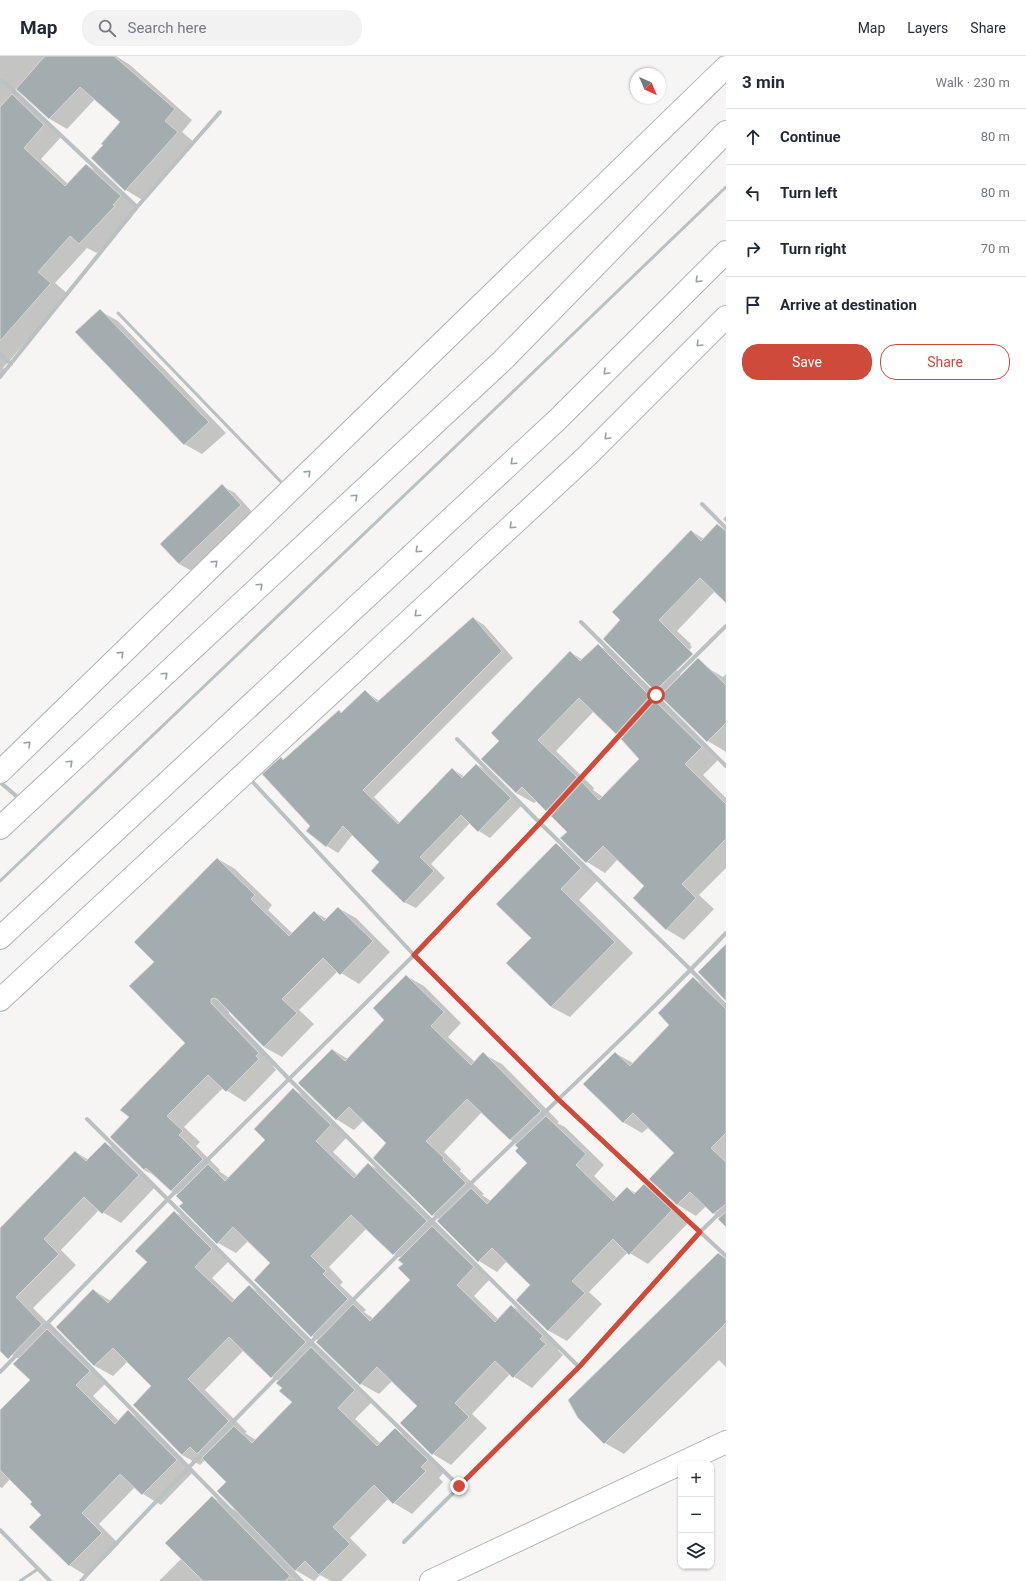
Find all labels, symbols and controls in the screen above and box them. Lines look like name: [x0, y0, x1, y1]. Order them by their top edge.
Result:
search box: [82, 10, 362, 46]
text: Map: [20, 16, 58, 39]
icon: search: [96, 17, 118, 39]
text: Search here: [128, 19, 206, 37]
text: Map: [858, 20, 885, 36]
text: Layers: [907, 20, 948, 36]
text: Share: [970, 20, 1006, 36]
north arrow: [630, 68, 666, 104]
text: 3 min: [742, 72, 785, 92]
text: Walk · 230 m: [935, 75, 1010, 90]
icon: ahead: [742, 126, 764, 148]
text: Continue: [780, 128, 841, 146]
text: 80 m: [981, 129, 1010, 144]
icon: left: [742, 182, 764, 204]
text: Turn left: [780, 184, 837, 202]
text: 80 m: [981, 185, 1010, 200]
icon: right: [742, 238, 764, 260]
text: Turn right: [780, 240, 846, 258]
text: 70 m: [981, 241, 1010, 256]
one-way arrow: [695, 275, 703, 283]
icon: arrive: [742, 294, 764, 316]
text: Arrive at destination: [780, 296, 917, 314]
one-way arrow: [696, 340, 703, 347]
button: Save: [742, 344, 872, 380]
button: Share: [880, 344, 1010, 380]
one-way arrow: [603, 367, 611, 374]
one-way arrow: [604, 432, 612, 440]
one-way arrow: [510, 457, 518, 465]
one-way arrow: [303, 470, 311, 478]
one-way arrow: [350, 495, 358, 502]
one-way arrow: [510, 521, 517, 528]
one-way arrow: [415, 545, 422, 552]
one-way arrow: [210, 561, 218, 568]
one-way arrow: [255, 583, 263, 591]
one-way arrow: [414, 609, 422, 617]
one-way arrow: [116, 651, 124, 659]
one-way arrow: [160, 672, 168, 679]
route start: [647, 686, 665, 704]
one-way arrow: [23, 742, 31, 749]
one-way arrow: [65, 761, 72, 768]
map controls: [678, 1461, 714, 1569]
button: +: [678, 1461, 714, 1497]
route end: [450, 1477, 468, 1495]
button: −: [678, 1497, 714, 1533]
button: layers: [678, 1533, 714, 1569]

